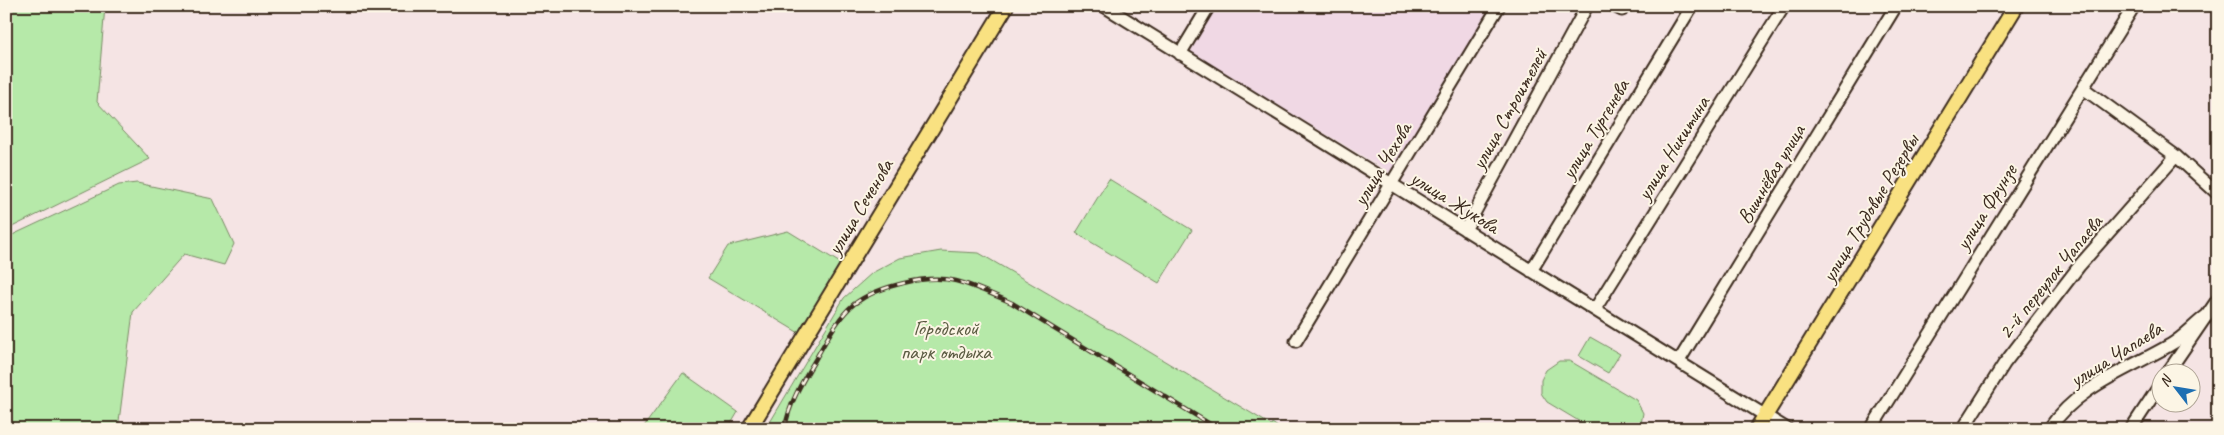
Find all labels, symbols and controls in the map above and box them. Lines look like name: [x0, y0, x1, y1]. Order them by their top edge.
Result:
street label: улица Строителей: [1464, 43, 1553, 176]
street label: улица Тургенева: [1554, 73, 1636, 185]
street label: улица Никитина: [1630, 90, 1716, 207]
street label: улица Чехова: [1346, 115, 1418, 212]
street label: Вишнёвая улица: [1731, 118, 1812, 228]
street label: улица Трудовые Резервы: [1815, 128, 1926, 289]
street label: улица Сеченова: [820, 153, 900, 261]
street label: улица Фрунзе: [1948, 158, 2023, 256]
street label: улица Жукова: [1404, 163, 1506, 241]
street label: 2-й переулок Чапаева: [1992, 209, 2109, 344]
street label: улица Чапаева: [2063, 314, 2169, 394]
park label: Городской парк отдыха: [901, 315, 993, 365]
north arrow: [2152, 362, 2202, 412]
text: N: [2156, 371, 2176, 390]

